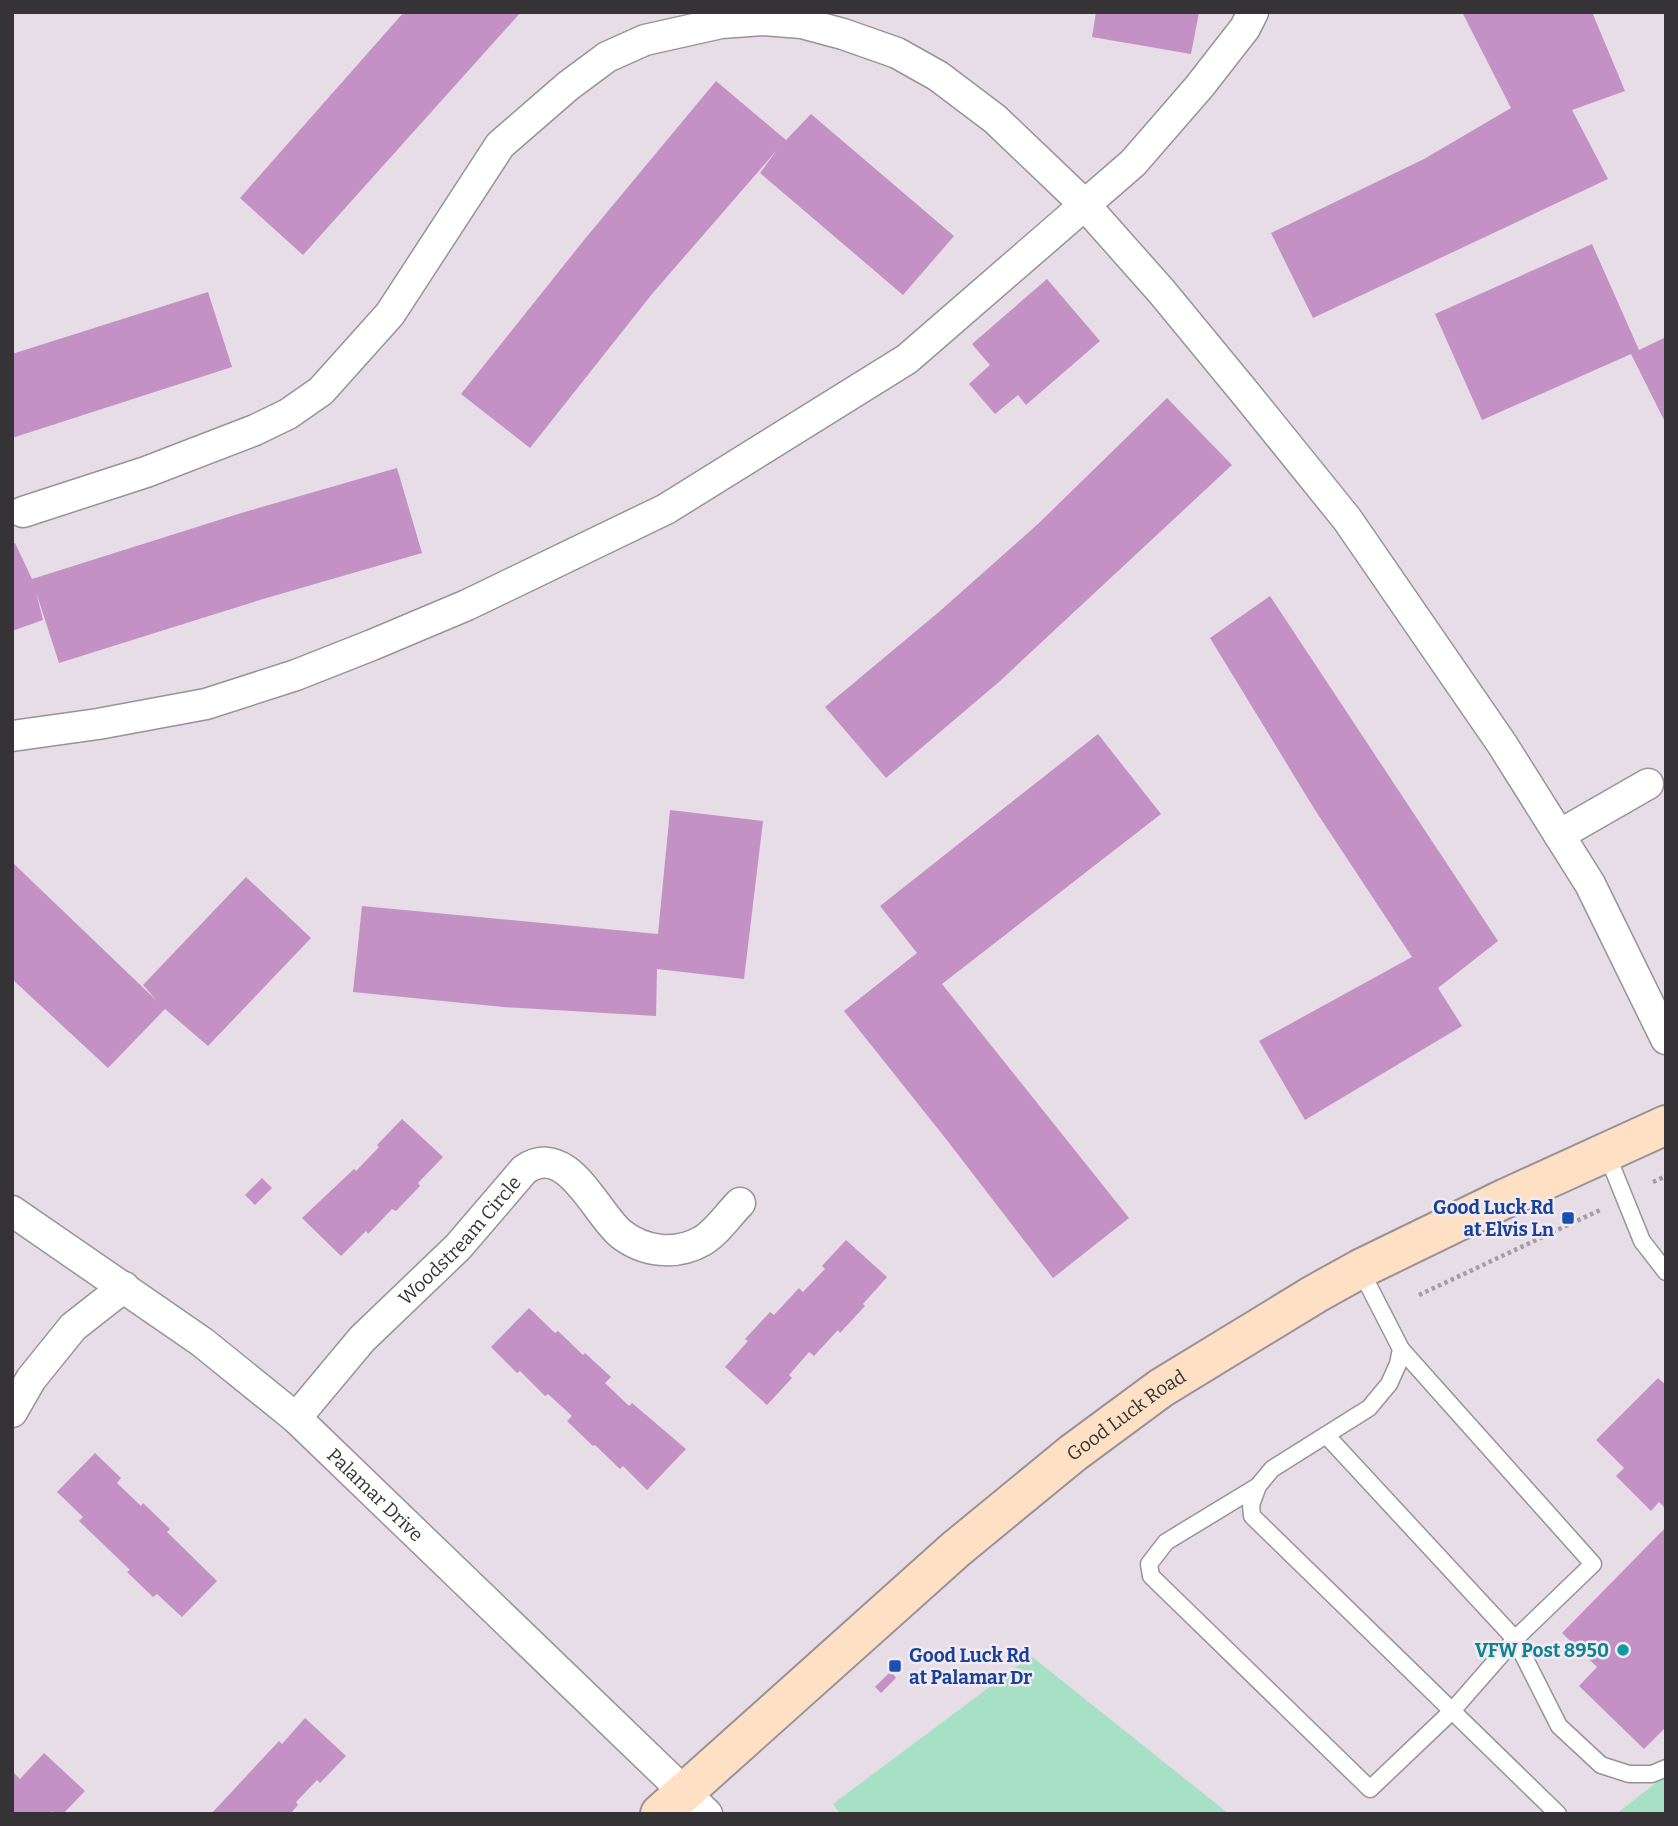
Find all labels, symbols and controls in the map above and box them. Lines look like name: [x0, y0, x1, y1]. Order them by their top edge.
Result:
street label: Woodstream Circle: [394, 1171, 526, 1310]
place label: Good Luck Rd at Elvis Ln: [1433, 1196, 1555, 1241]
marker: Good Luck Rd at Elvis Ln: [1560, 1210, 1576, 1226]
street label: Good Luck Road: [1062, 1365, 1190, 1466]
street label: Palamar Drive: [322, 1443, 428, 1546]
place label: VFW Post 8950: [1475, 1639, 1609, 1662]
marker: VFW Post 8950: [1615, 1642, 1631, 1658]
place label: Good Luck Rd at Palamar Dr: [909, 1644, 1032, 1689]
marker: Good Luck Rd at Palamar Dr: [887, 1658, 903, 1674]

